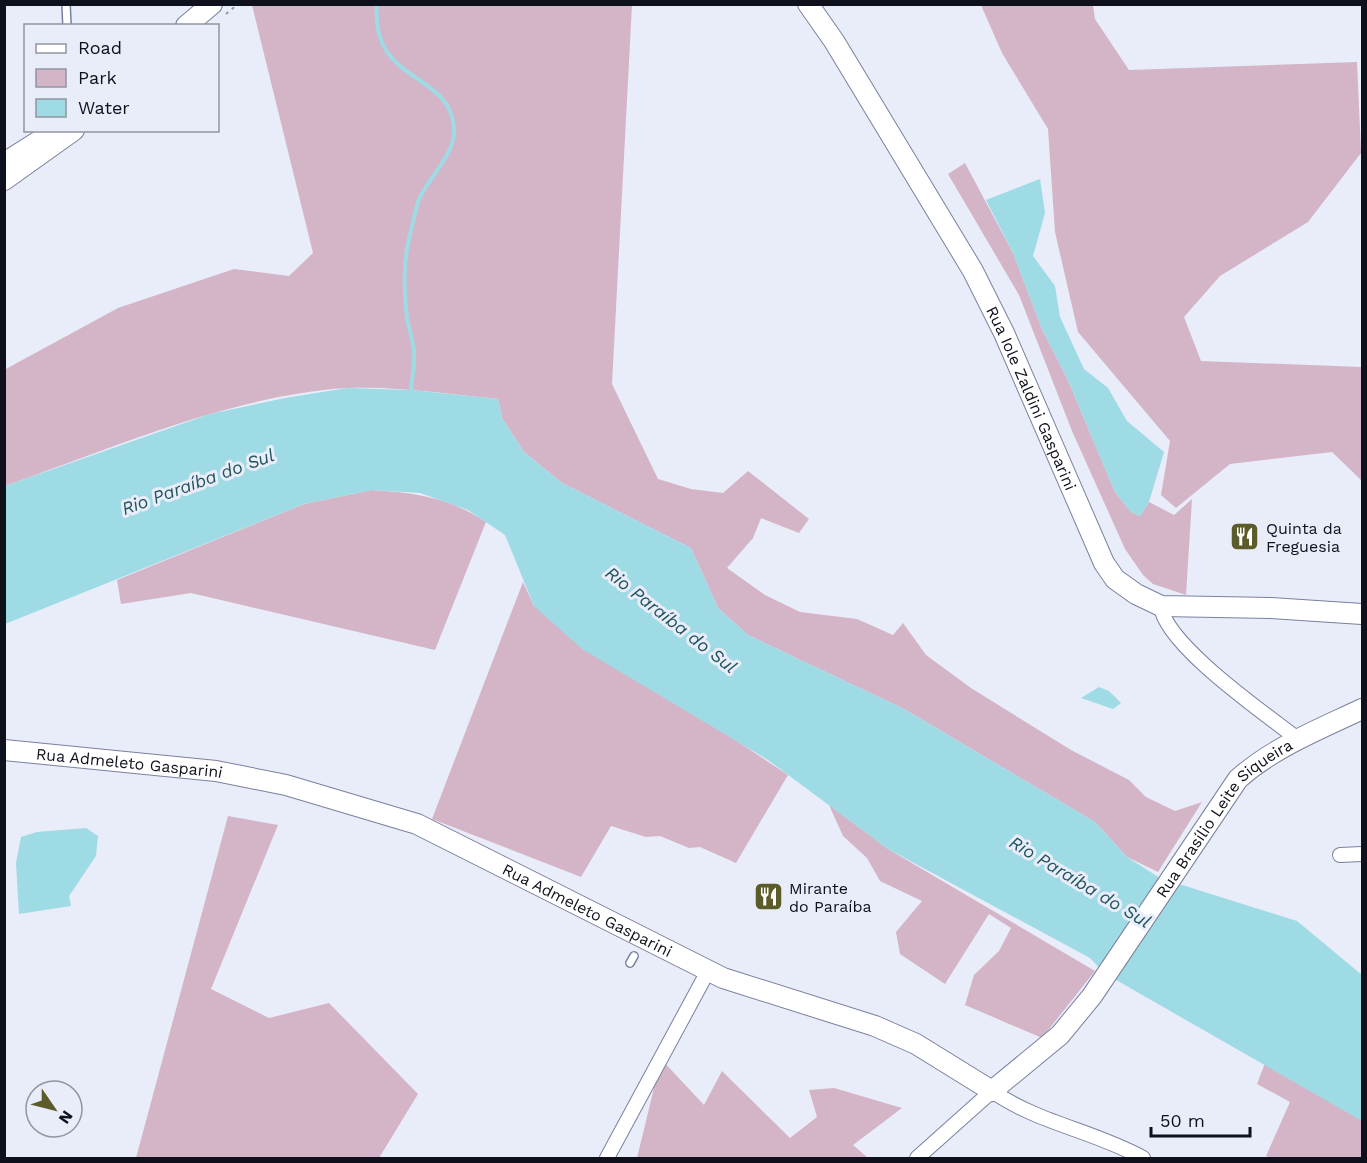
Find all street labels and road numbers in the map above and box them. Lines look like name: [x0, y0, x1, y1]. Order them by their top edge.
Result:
street label: Rua Iole Zaldini Gasparini: [982, 303, 1080, 493]
street label: Rua Brasílio Leite Siqueira: [1152, 735, 1296, 901]
street label: Rua Admeleto Gasparini: [35, 744, 224, 782]
street label: Rua Admeleto Gasparini: [499, 860, 675, 961]

